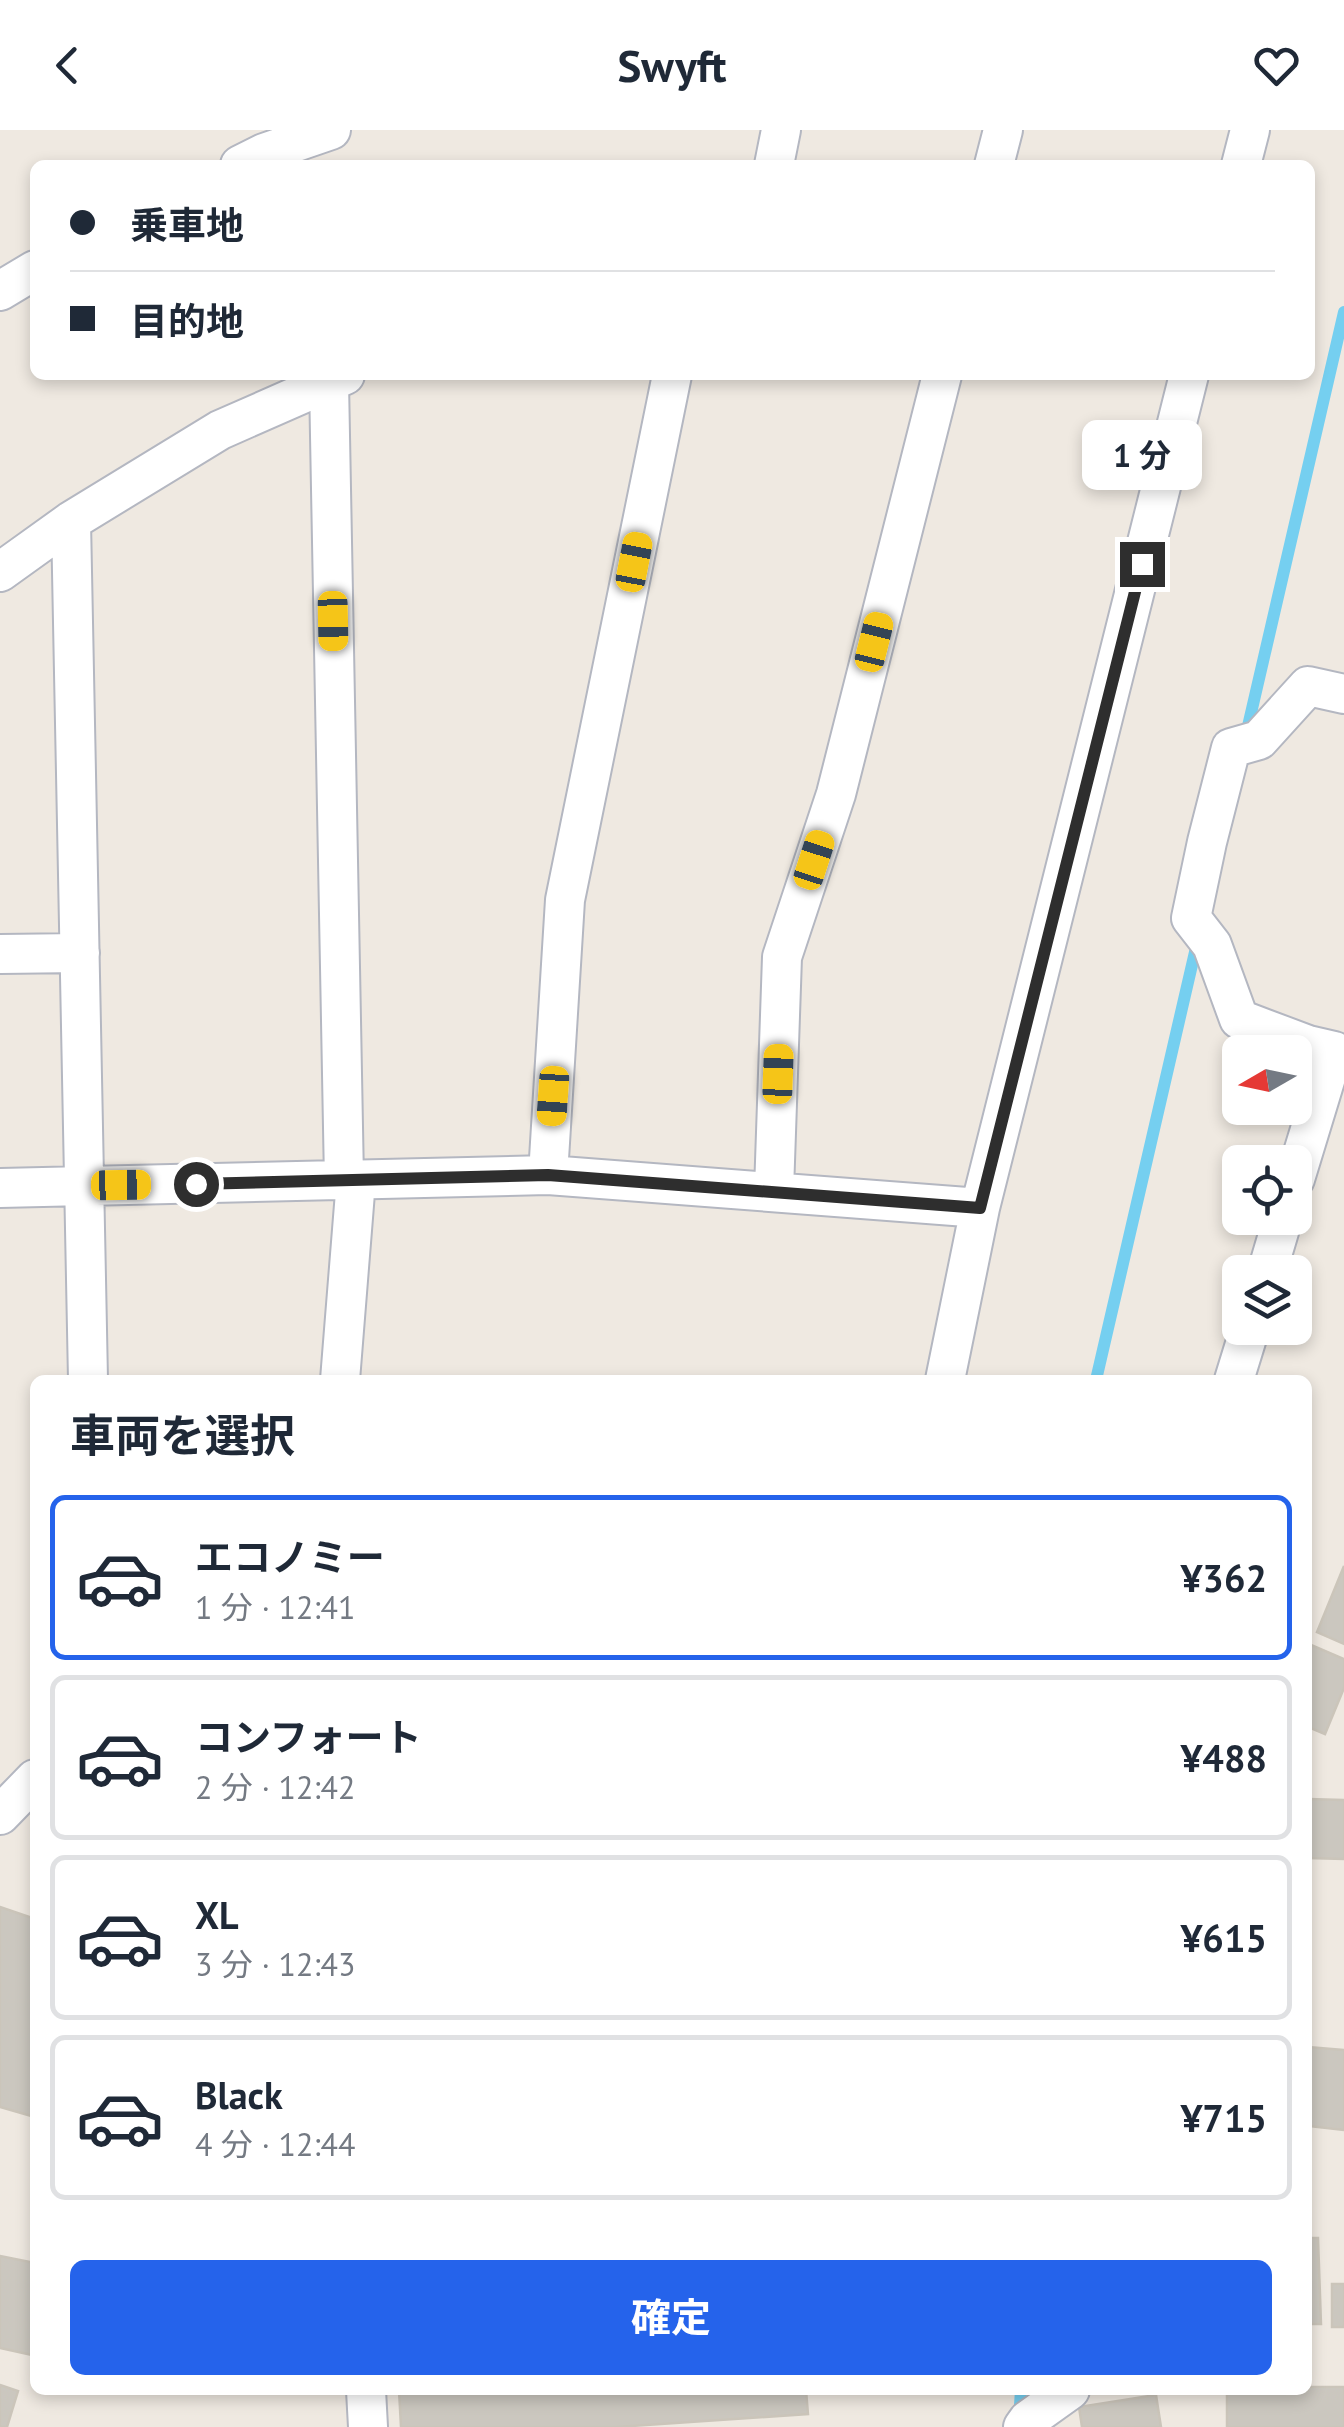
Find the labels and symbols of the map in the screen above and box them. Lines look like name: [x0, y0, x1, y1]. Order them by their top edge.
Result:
callout: 1 分: [1082, 419, 1202, 489]
car: [614, 530, 654, 594]
route end: [1120, 542, 1165, 587]
car: [317, 591, 349, 651]
car: [852, 609, 896, 675]
car: [790, 827, 838, 893]
north arrow: [1222, 1035, 1312, 1125]
car: [762, 1043, 794, 1105]
car: [536, 1065, 570, 1127]
route start: [174, 1162, 219, 1207]
car: [91, 1169, 151, 1201]

